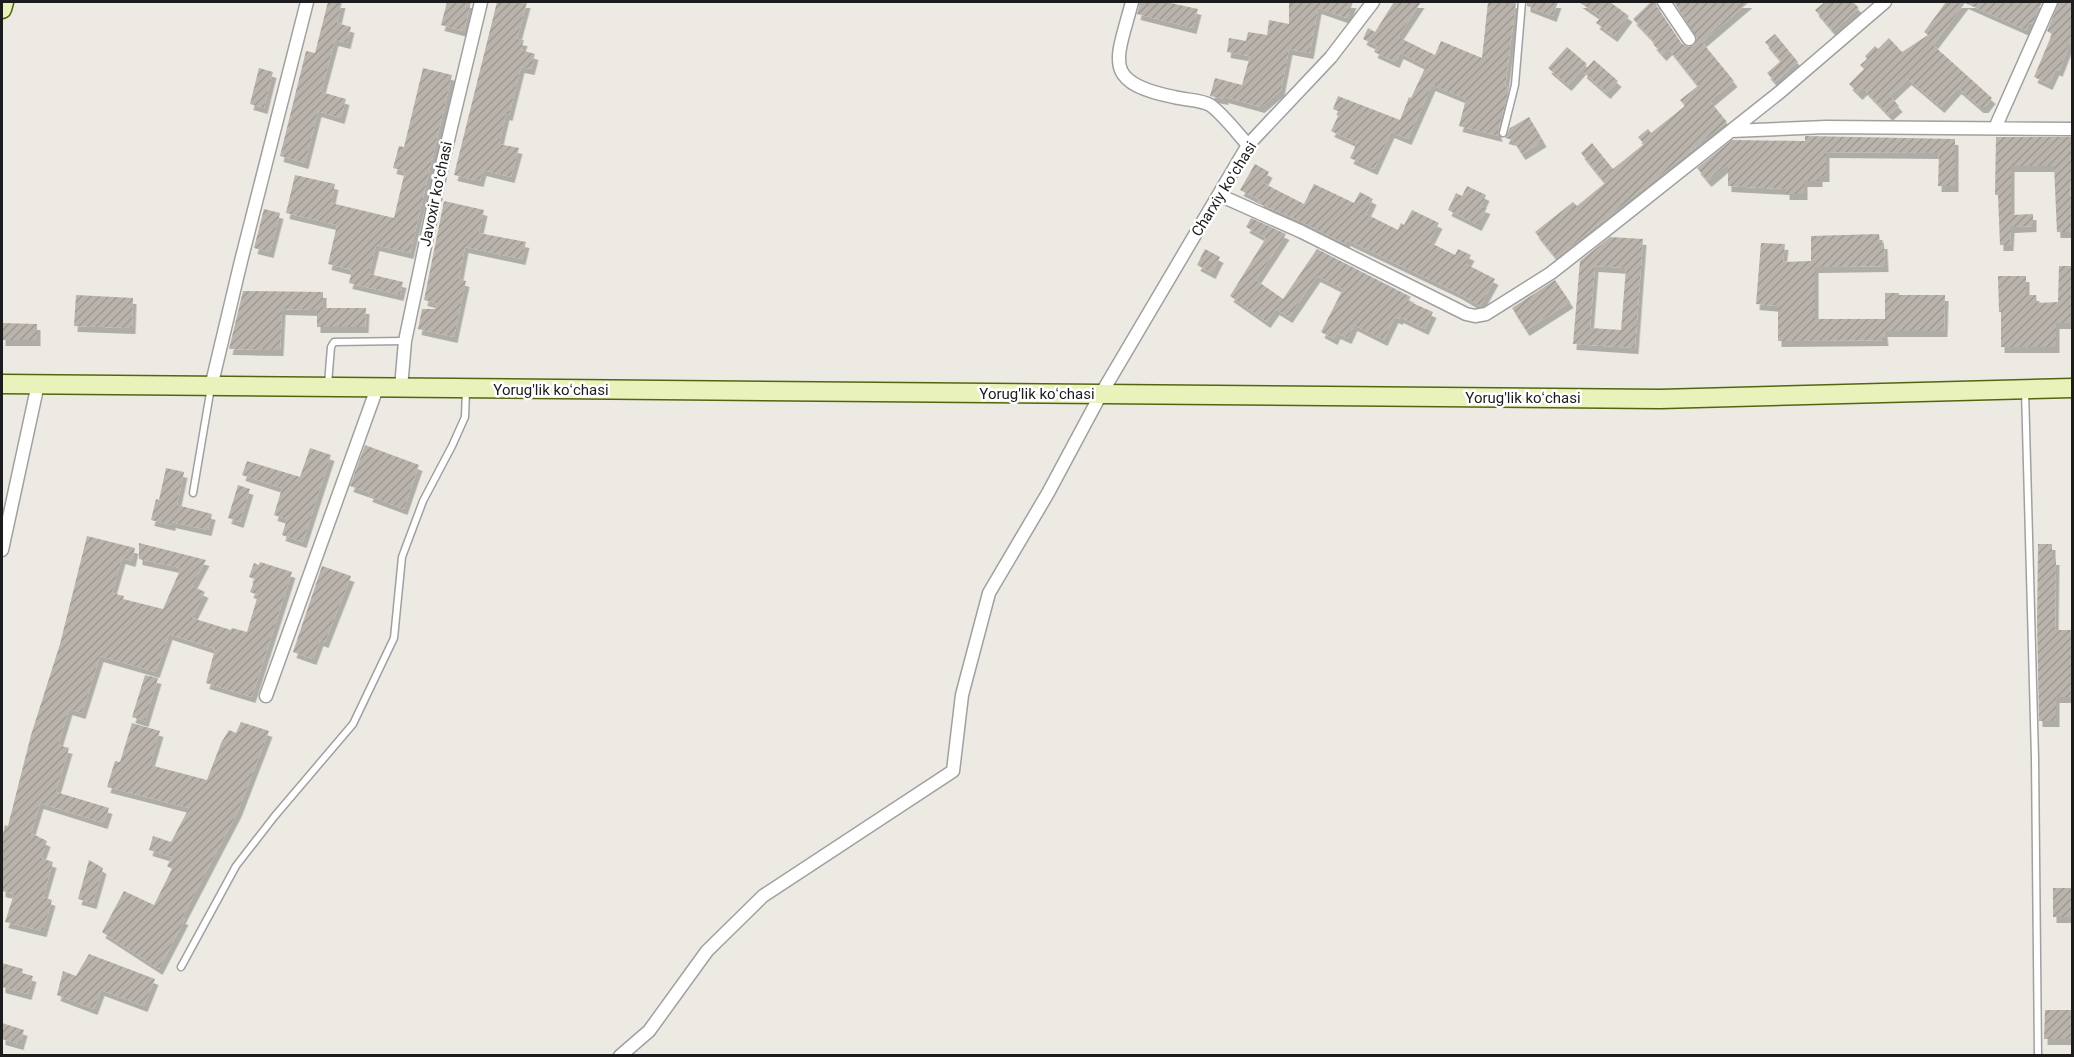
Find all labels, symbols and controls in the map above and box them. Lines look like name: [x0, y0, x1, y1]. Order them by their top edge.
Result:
street label: Charxiy koʻchasi: [1188, 138, 1260, 240]
street label: Javoxir koʻchasi: [416, 140, 456, 248]
street label: Yorug'lik koʻchasi: [493, 381, 609, 399]
street label: Yorug'lik koʻchasi: [979, 385, 1095, 403]
street label: Yorug'lik koʻchasi: [1465, 389, 1581, 407]

